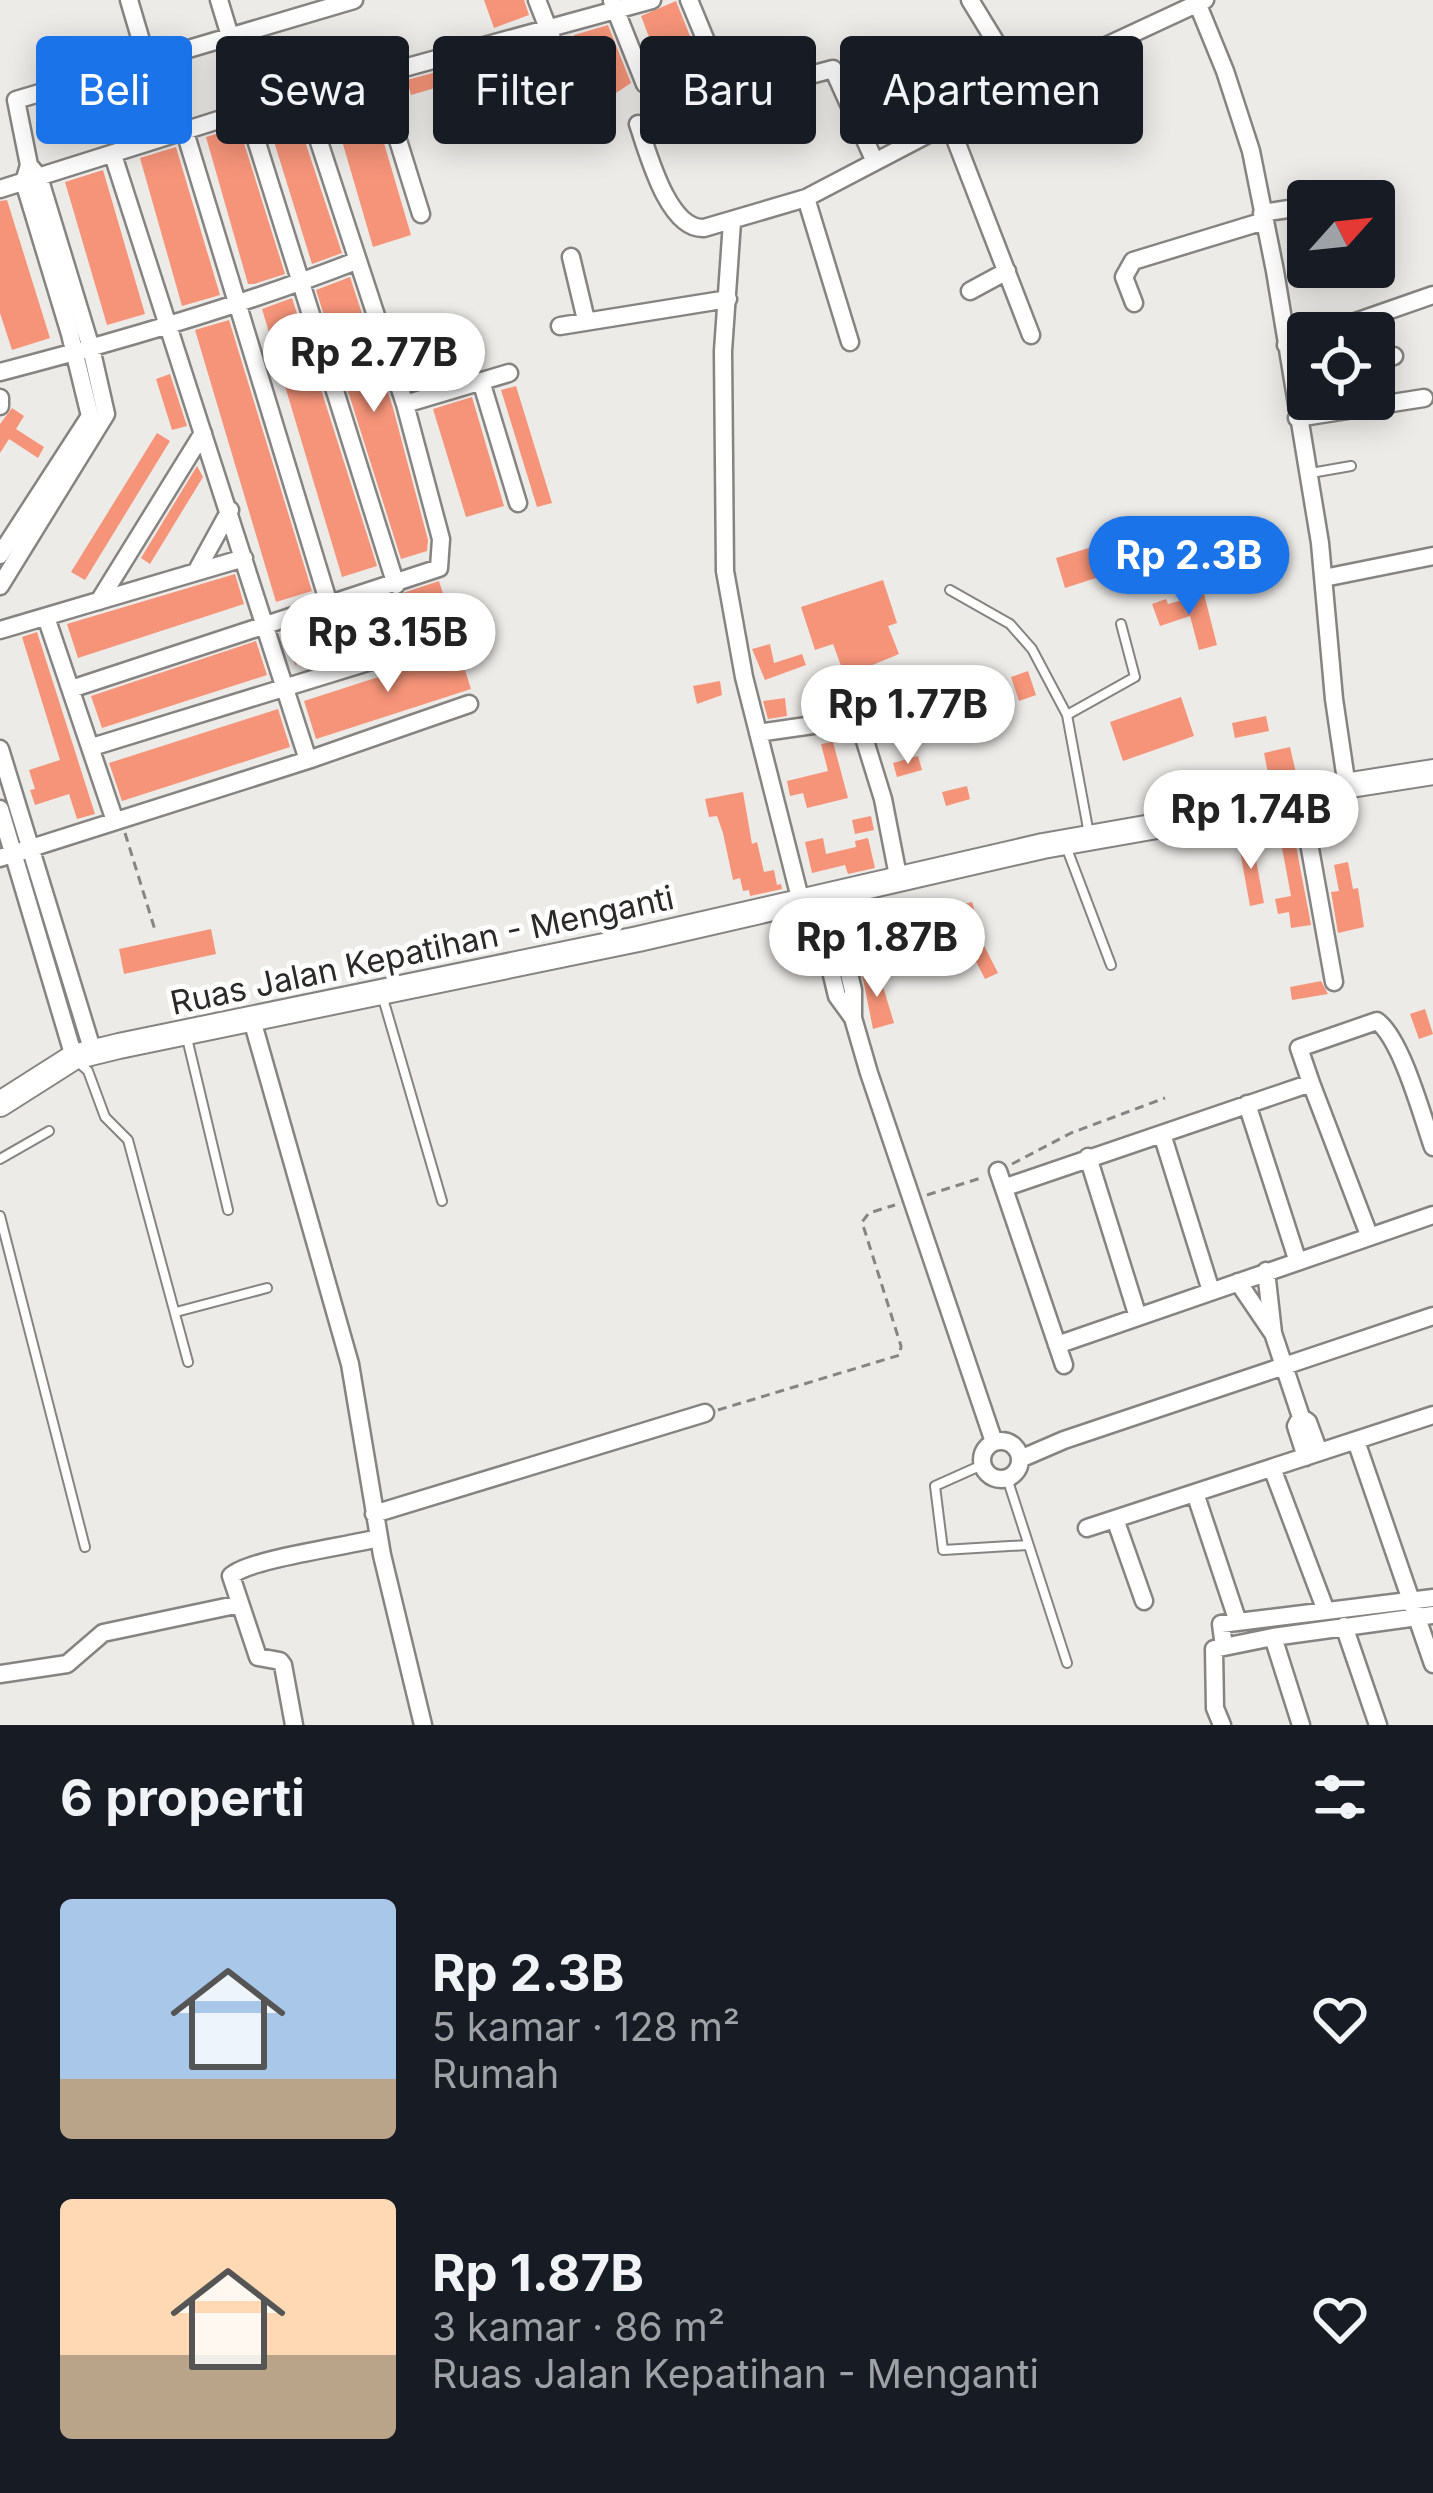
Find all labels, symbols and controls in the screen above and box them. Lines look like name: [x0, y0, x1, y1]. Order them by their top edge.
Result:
chip: Beli: [36, 36, 192, 144]
chip: Sewa: [216, 36, 409, 144]
chip: Filter: [433, 36, 616, 144]
chip: Baru: [640, 36, 816, 144]
chip: Apartemen: [840, 36, 1143, 144]
north arrow: [1287, 180, 1395, 288]
map controls: [1287, 180, 1395, 420]
button: locate: [1287, 312, 1395, 420]
pin: Rp 2.77B: [250, 313, 498, 415]
text: Rp 2.77B: [290, 328, 458, 375]
pin: Rp 2.3B: [1078, 516, 1300, 618]
text: Rp 2.3B: [1115, 531, 1263, 578]
pin: Rp 3.15B: [264, 593, 512, 695]
text: Rp 3.15B: [308, 608, 468, 655]
pin: Rp 1.77B: [784, 665, 1032, 767]
text: Rp 1.77B: [828, 680, 988, 727]
pin: Rp 1.74B: [1127, 770, 1375, 872]
text: Rp 1.74B: [1171, 785, 1331, 832]
street label: Ruas Jalan Kepatihan - Menganti: [167, 877, 677, 1023]
pin: Rp 1.87B: [753, 898, 1001, 1000]
text: Rp 1.87B: [796, 913, 958, 960]
icon: filters: [1307, 1764, 1373, 1830]
text: 6 properti: [60, 1767, 305, 1828]
text: Rp 2.3B: [432, 1942, 624, 2003]
icon: home: [156, 1947, 300, 2091]
icon: heart: [1307, 1986, 1373, 2052]
text: 5 kamar · 128 m²: [432, 2003, 740, 2050]
text: Rumah: [432, 2050, 559, 2097]
text: Rp 1.87B: [432, 2242, 644, 2303]
icon: home: [156, 2247, 300, 2391]
icon: heart: [1307, 2286, 1373, 2352]
text: 3 kamar · 86 m²: [432, 2303, 725, 2350]
text: Ruas Jalan Kepatihan - Menganti: [432, 2350, 1039, 2397]

